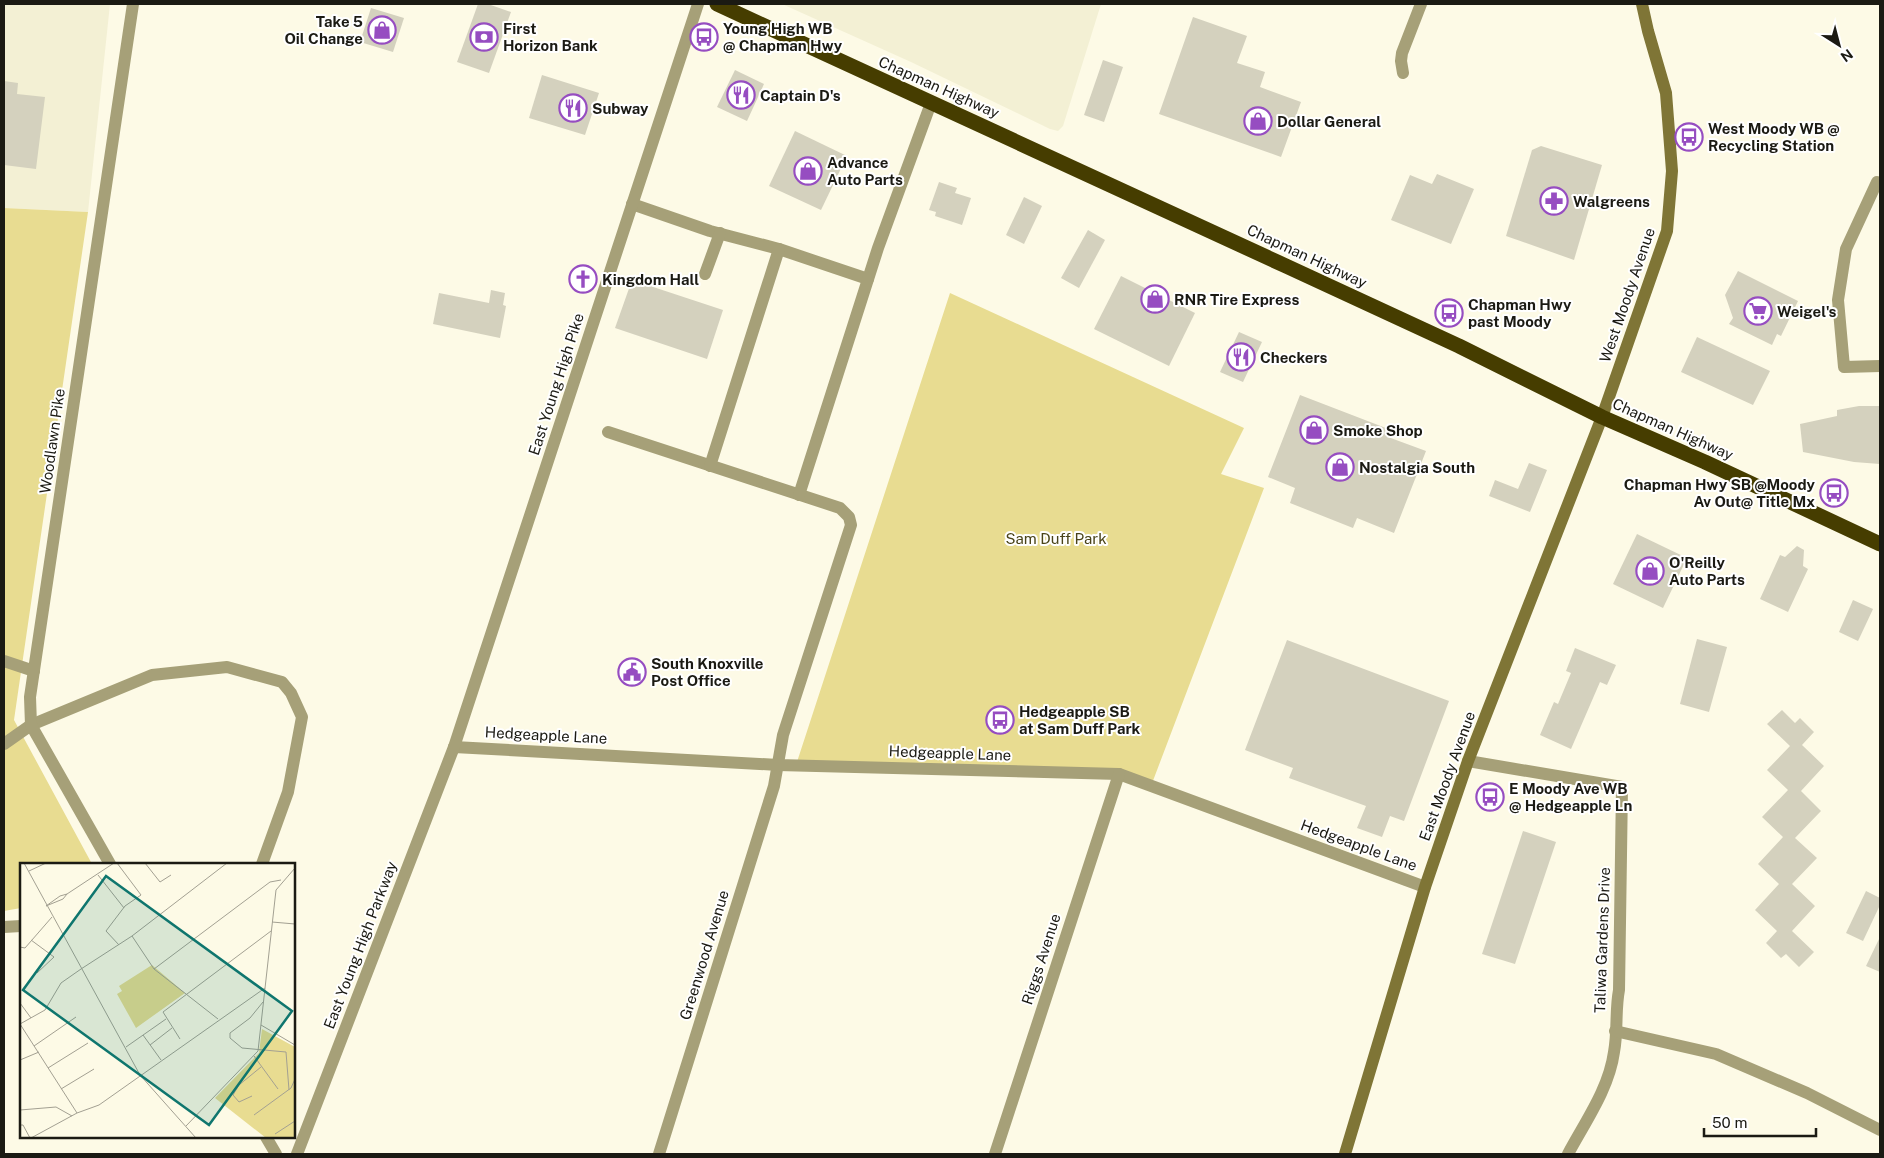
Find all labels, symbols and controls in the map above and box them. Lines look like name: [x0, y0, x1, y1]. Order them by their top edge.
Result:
place label: Take 5 Oil Change: [285, 13, 363, 47]
shop icon: Take 5 Oil Change: [367, 15, 397, 45]
place label: First Horizon Bank: [503, 20, 598, 54]
place label: Young High WB @ Chapman Hwy: [723, 20, 843, 54]
north arrow: [1814, 20, 1864, 70]
bank icon: First Horizon Bank: [469, 22, 499, 52]
bus stop icon: Young High WB @ Chapman Hwy: [689, 22, 719, 52]
text: N: [1838, 46, 1856, 65]
street label: Chapman Highway: [876, 53, 1002, 121]
restaurant icon: Captain D's: [726, 80, 756, 110]
place label: Captain D's: [760, 87, 841, 104]
restaurant icon: Subway: [558, 93, 588, 123]
place label: Subway: [592, 100, 649, 117]
shop icon: Dollar General: [1243, 106, 1273, 136]
place label: Dollar General: [1277, 113, 1381, 130]
place label: West Moody WB @ Recycling Station: [1708, 120, 1840, 154]
bus stop icon: West Moody WB @ Recycling Station: [1674, 122, 1704, 152]
place label: Advance Auto Parts: [827, 154, 903, 188]
shop icon: Advance Auto Parts: [793, 156, 823, 186]
pharmacy icon: Walgreens: [1539, 186, 1569, 216]
place label: Walgreens: [1573, 193, 1650, 210]
street label: Chapman Highway: [1244, 221, 1370, 291]
street label: West Moody Avenue: [1596, 225, 1658, 365]
church icon: Kingdom Hall: [568, 264, 598, 294]
place label: Kingdom Hall: [602, 271, 699, 288]
shop icon: RNR Tire Express: [1140, 284, 1170, 314]
place label: RNR Tire Express: [1174, 291, 1299, 308]
place label: Chapman Hwy past Moody: [1468, 296, 1572, 330]
supermarket icon: Weigel's: [1743, 296, 1773, 326]
bus stop icon: Chapman Hwy past Moody: [1434, 298, 1464, 328]
place label: Weigel's: [1777, 303, 1837, 320]
street label: East Young High Pike: [525, 311, 587, 457]
restaurant icon: Checkers: [1226, 342, 1256, 372]
place label: Checkers: [1260, 349, 1328, 366]
street label: Woodlawn Pike: [36, 387, 68, 495]
street label: Chapman Highway: [1610, 395, 1736, 463]
shop icon: Smoke Shop: [1299, 415, 1329, 445]
place label: Smoke Shop: [1333, 422, 1423, 439]
shop icon: Nostalgia South: [1325, 452, 1355, 482]
place label: Nostalgia South: [1359, 459, 1475, 476]
place label: Chapman Hwy SB @Moody Av Out@ Title Mx: [1624, 476, 1816, 510]
bus stop icon: Chapman Hwy SB @Moody Av Out@ Title Mx: [1819, 478, 1849, 508]
park label: Sam Duff Park: [1005, 530, 1107, 547]
place label: O'Reilly Auto Parts: [1669, 554, 1745, 588]
shop icon: O'Reilly Auto Parts: [1635, 556, 1665, 586]
place label: South Knoxville Post Office: [651, 655, 764, 689]
public building icon: South Knoxville Post Office: [617, 657, 647, 687]
place label: Hedgeapple SB at Sam Duff Park: [1019, 703, 1141, 737]
bus stop icon: Hedgeapple SB at Sam Duff Park: [985, 705, 1015, 735]
street label: East Moody Avenue: [1416, 709, 1478, 843]
street label: Hedgeapple Lane: [484, 723, 608, 747]
street label: Hedgeapple Lane: [888, 742, 1012, 764]
place label: E Moody Ave WB @ Hedgeapple Ln: [1509, 780, 1632, 814]
bus stop icon: E Moody Ave WB @ Hedgeapple Ln: [1475, 782, 1505, 812]
street label: Hedgeapple Lane: [1299, 816, 1419, 874]
street label: East Young High Parkway: [320, 859, 400, 1031]
inset map: [20, 863, 295, 1138]
street label: Taliwa Gardens Drive: [1591, 867, 1613, 1013]
street label: Greenwood Avenue: [676, 888, 732, 1022]
street label: Riggs Avenue: [1018, 911, 1064, 1007]
scale bar: [1704, 1106, 1816, 1138]
text: 50 m: [1712, 1114, 1747, 1131]

